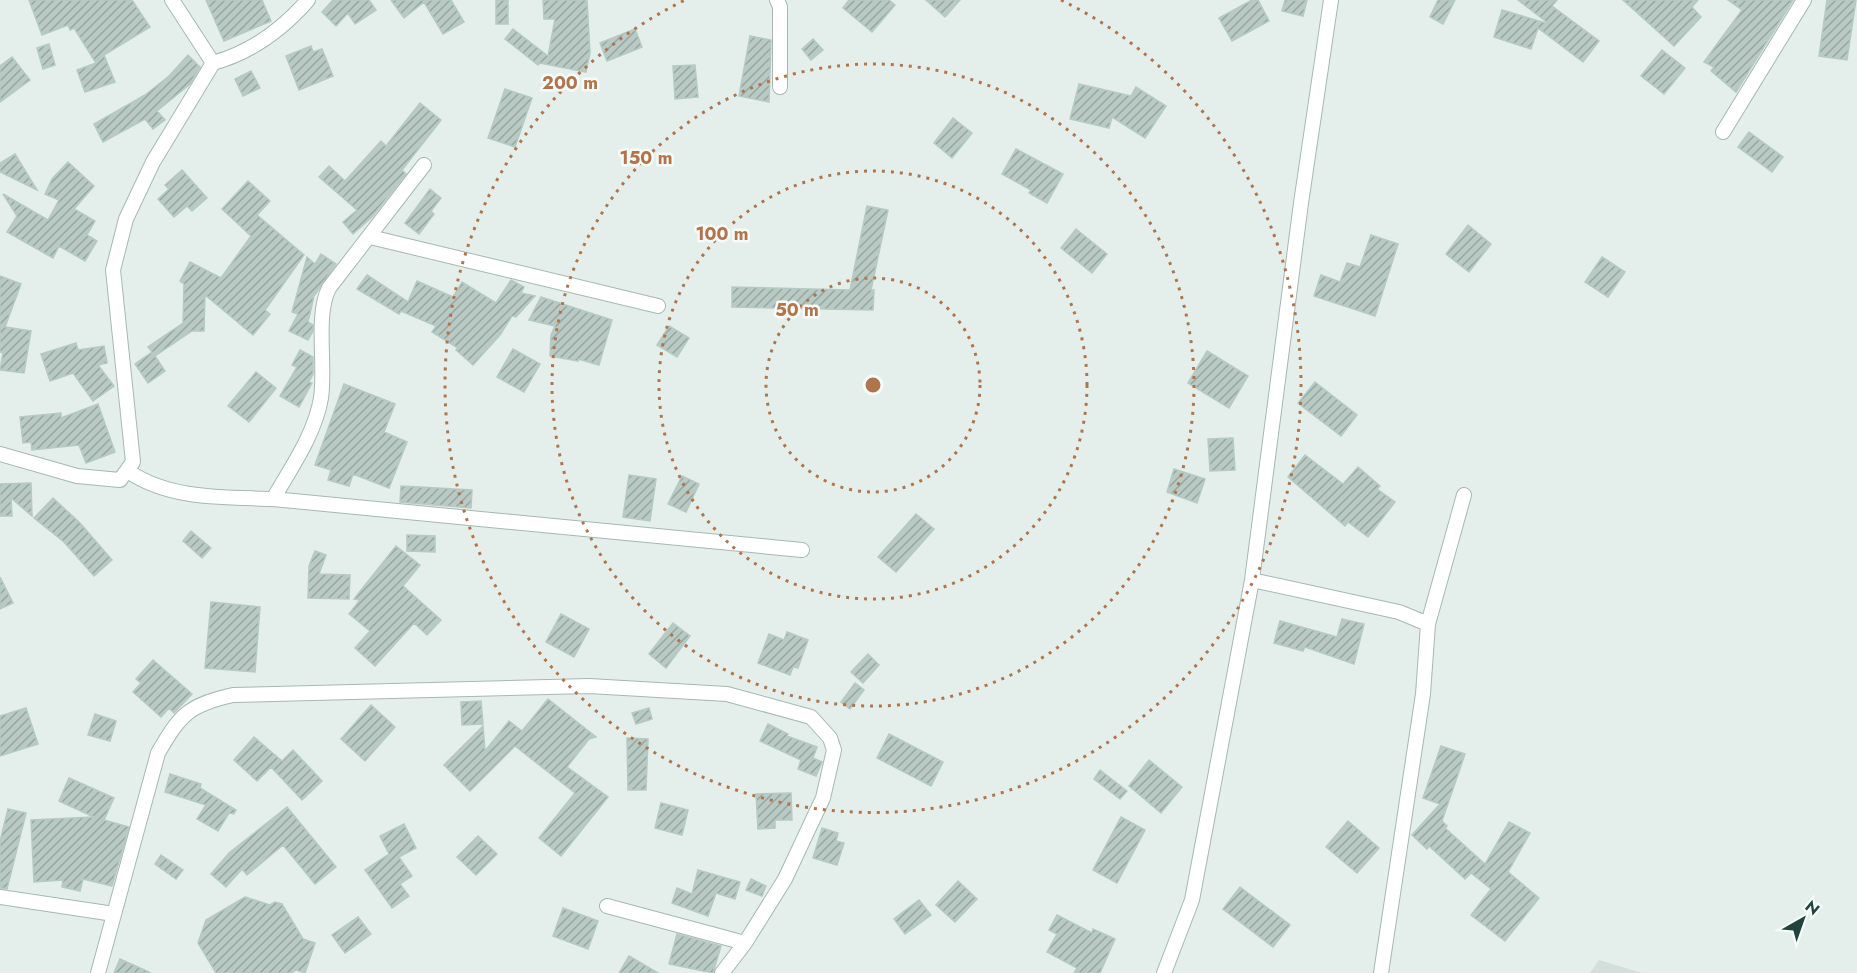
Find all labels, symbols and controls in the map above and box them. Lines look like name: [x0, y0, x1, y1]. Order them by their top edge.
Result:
text: 200 m: [542, 70, 598, 96]
text: 150 m: [620, 145, 672, 171]
text: 100 m: [695, 221, 749, 247]
text: 50 m: [775, 297, 819, 323]
centre of rings: [863, 375, 883, 395]
north arrow: [1773, 889, 1833, 949]
text: N: [1800, 895, 1825, 921]

